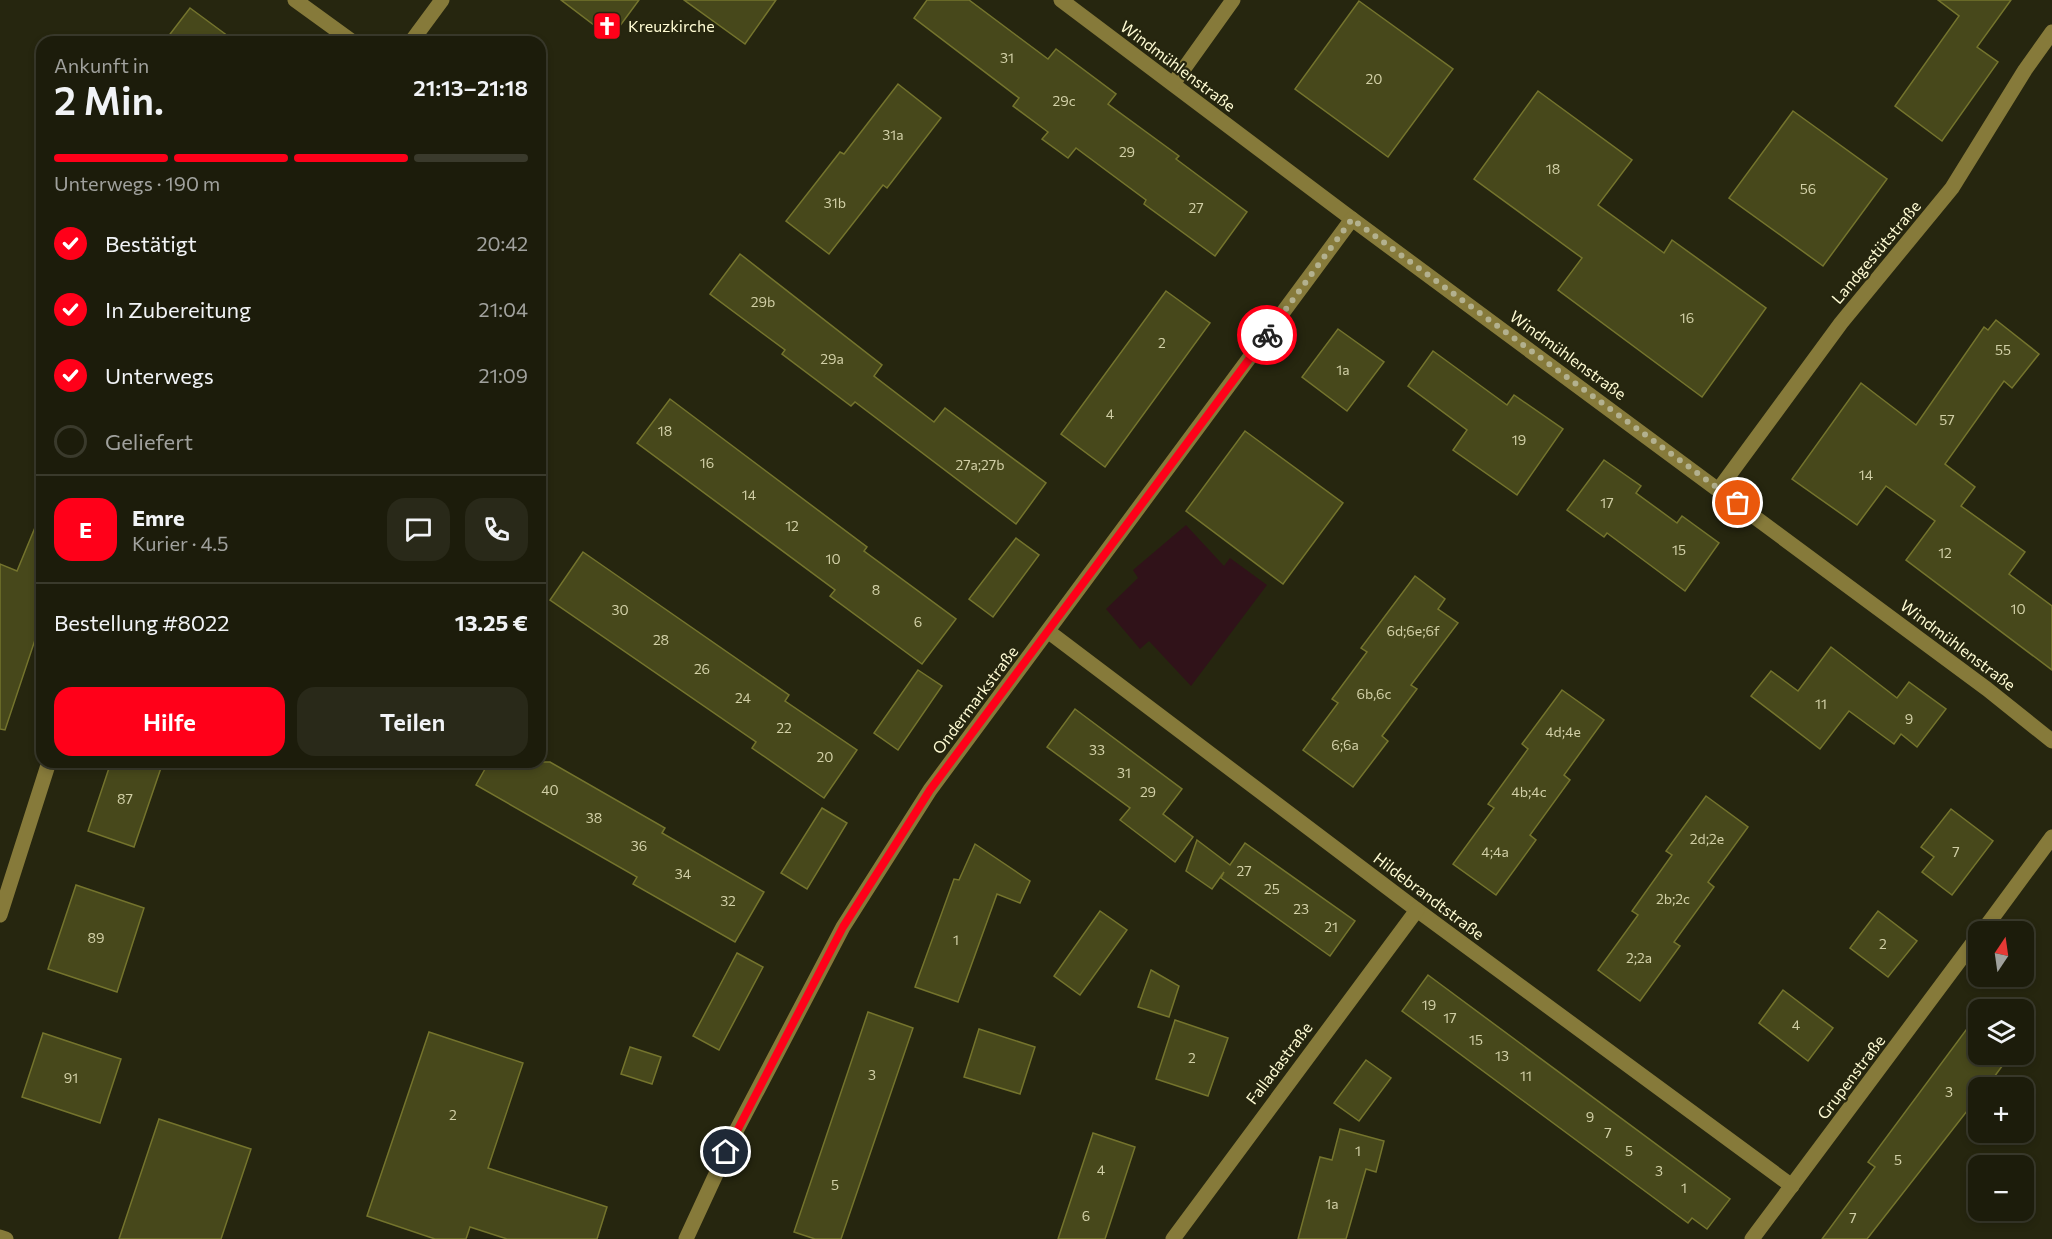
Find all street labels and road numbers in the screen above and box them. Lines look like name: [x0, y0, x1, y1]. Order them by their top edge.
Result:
street label: Windmühlenstraße: [1117, 16, 1240, 115]
street label: Landgestütstraße: [1827, 196, 1924, 307]
street label: Windmühlenstraße: [1506, 306, 1630, 403]
street label: Windmühlenstraße: [1897, 595, 2020, 694]
street label: Ondermarkstraße: [928, 642, 1021, 757]
street label: Hildebrandtstraße: [1370, 848, 1488, 943]
street label: Falladastraße: [1242, 1018, 1316, 1107]
street label: Grupenstraße: [1813, 1031, 1888, 1123]

